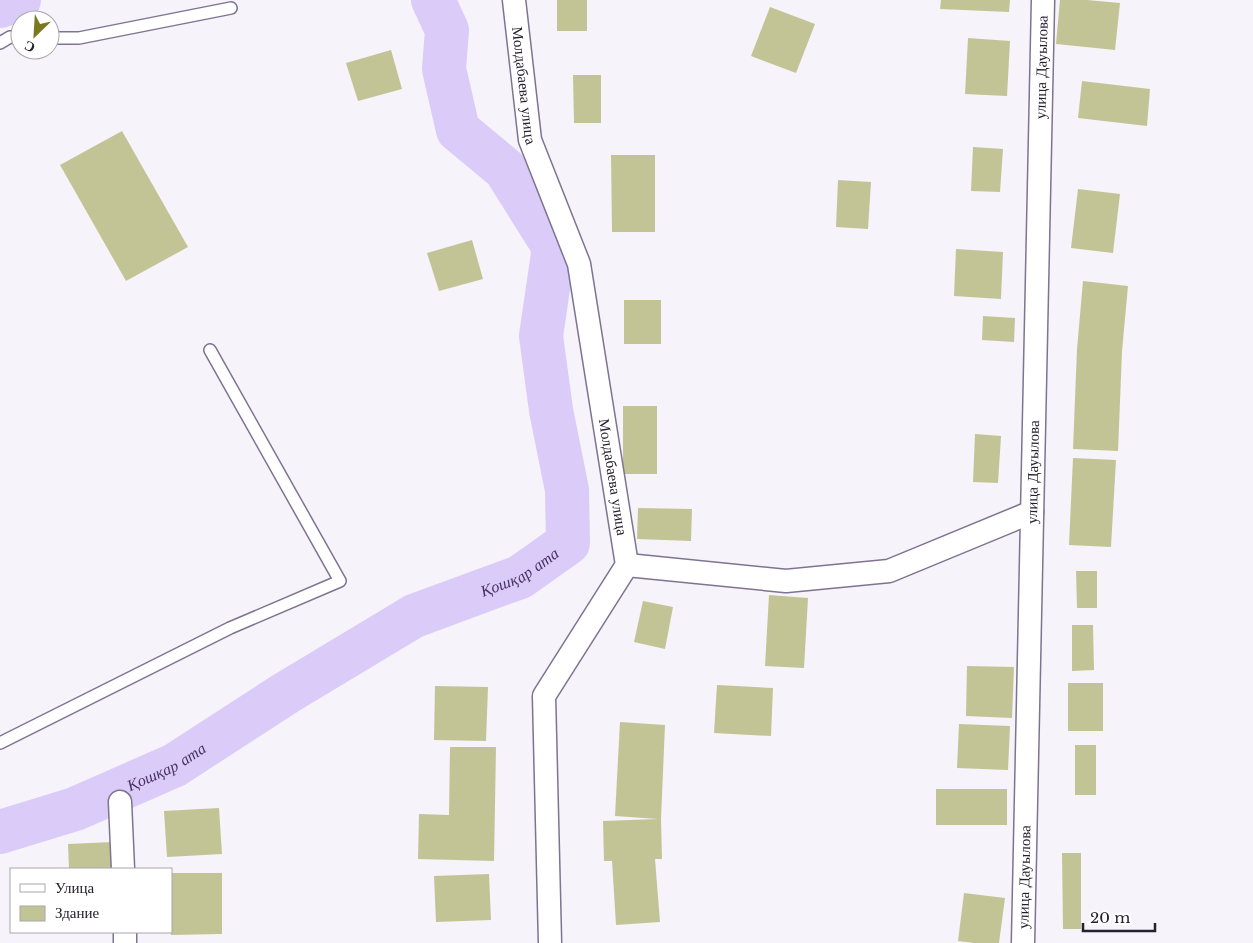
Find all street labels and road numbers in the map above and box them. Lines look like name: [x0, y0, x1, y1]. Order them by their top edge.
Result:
street label: улица Дауылова: [1030, 15, 1052, 119]
street label: Молдабаева улица: [508, 26, 541, 147]
street label: Молдабаева улица: [595, 417, 632, 537]
street label: улица Дауылова: [1022, 420, 1043, 524]
street label: улица Дауылова: [1013, 825, 1035, 929]

